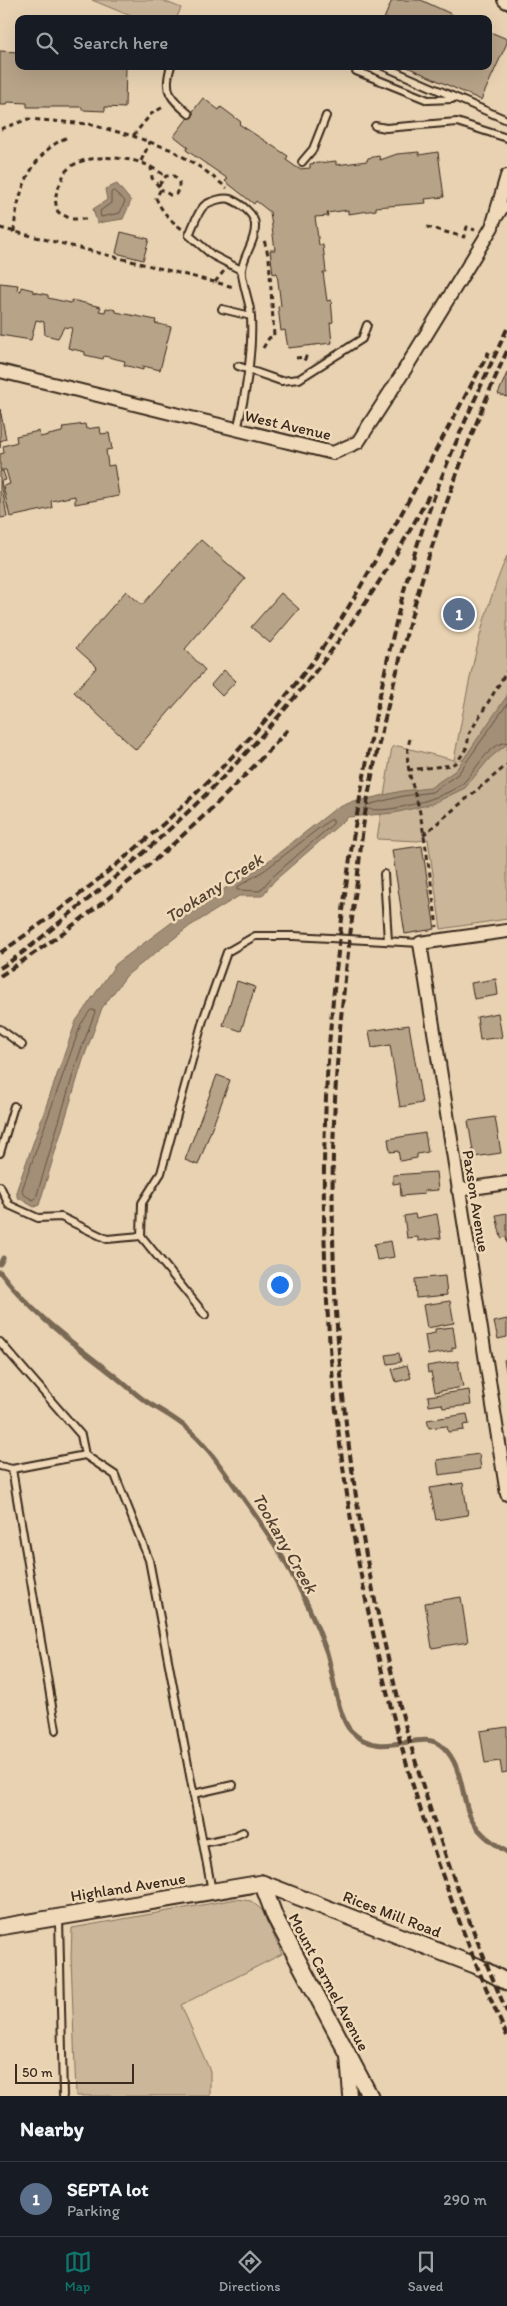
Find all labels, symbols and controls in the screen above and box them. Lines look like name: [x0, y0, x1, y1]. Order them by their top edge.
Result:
search box: [15, 15, 492, 70]
icon: search: [33, 29, 61, 57]
text: Search here: [73, 31, 168, 54]
street label: West Avenue: [243, 406, 333, 444]
pin: 1: [443, 595, 475, 633]
water label: Tookany Creek: [161, 847, 269, 928]
street label: Paxson Avenue: [459, 1149, 493, 1253]
your location: [267, 1272, 293, 1298]
water label: Tookany Creek: [247, 1489, 324, 1599]
street label: Highland Avenue: [69, 1869, 187, 1905]
street label: Rices Mill Road: [340, 1887, 444, 1942]
street label: Mount Carmel Avenue: [285, 1910, 373, 2054]
scale bar: [15, 2061, 134, 2084]
text: 50 m: [22, 2064, 53, 2081]
text: Nearby: [20, 2116, 84, 2141]
text: SEPTA lot: [67, 2178, 148, 2201]
text: 1: [32, 2190, 40, 2209]
text: 290 m: [443, 2190, 487, 2209]
text: Parking: [67, 2201, 120, 2220]
tab: Map: [64, 2248, 92, 2295]
tab: Directions: [219, 2248, 280, 2295]
tab: Saved: [408, 2248, 443, 2295]

